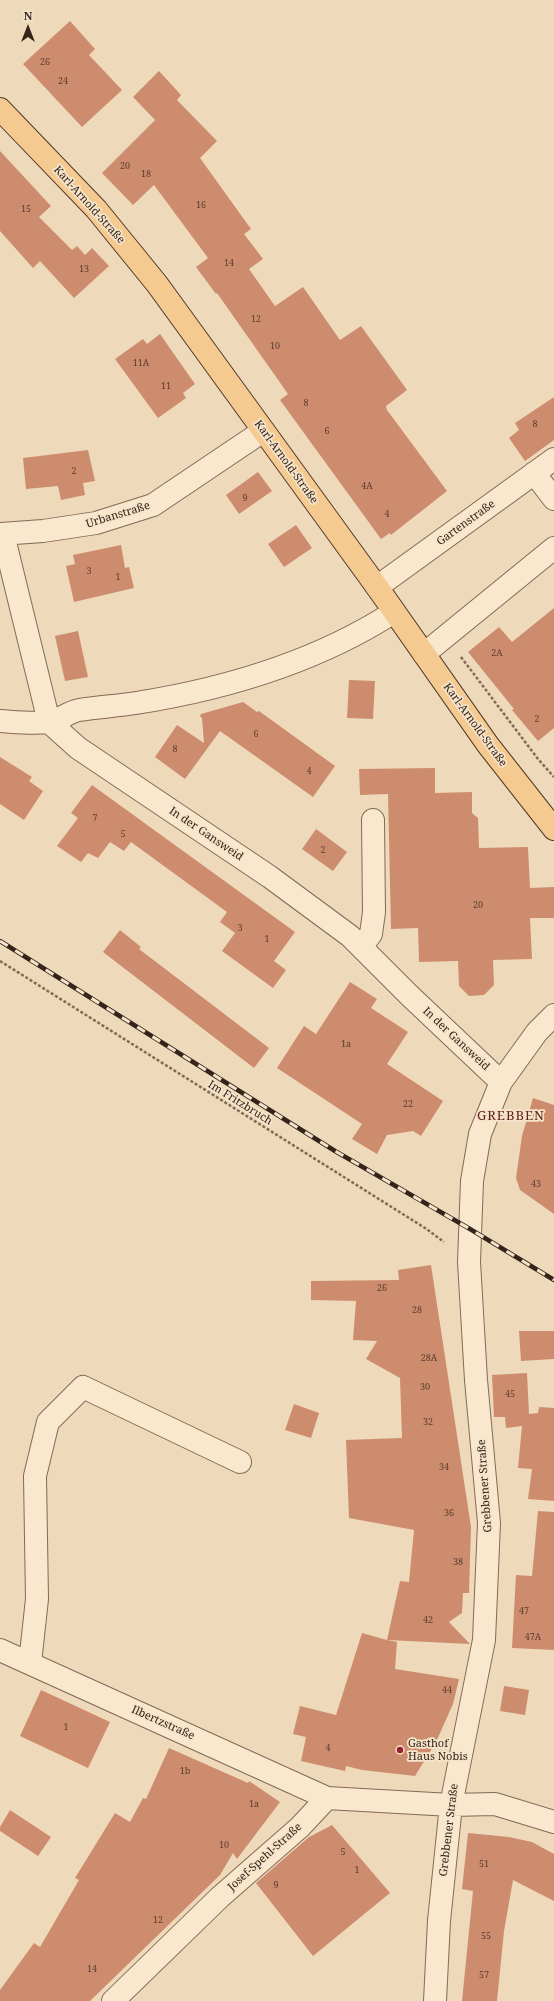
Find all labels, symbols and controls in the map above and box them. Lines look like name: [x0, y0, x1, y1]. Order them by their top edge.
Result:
north arrow: [8, 8, 48, 48]
text: N: [24, 8, 32, 23]
house number: 26: [40, 57, 50, 67]
house number: 24: [58, 76, 68, 86]
house number: 20: [120, 161, 130, 171]
street label: Karl-Arnold-Straße: [51, 163, 127, 247]
house number: 18: [141, 169, 151, 179]
house number: 16: [196, 200, 206, 210]
house number: 15: [21, 204, 31, 214]
house number: 14: [224, 258, 234, 268]
house number: 13: [79, 264, 89, 274]
house number: 12: [251, 314, 261, 324]
house number: 10: [270, 341, 280, 351]
house number: 11A: [133, 358, 149, 368]
house number: 11: [161, 381, 171, 391]
house number: 8: [303, 398, 309, 408]
street label: Karl-Arnold-Straße: [251, 418, 321, 506]
house number: 8: [532, 419, 538, 429]
house number: 6: [324, 426, 330, 436]
house number: 2: [71, 466, 77, 476]
house number: 4A: [361, 481, 373, 491]
house number: 9: [242, 493, 248, 503]
street label: Gartenstraße: [434, 497, 498, 549]
street label: Urbanstraße: [84, 499, 152, 531]
house number: 4: [384, 509, 390, 519]
house number: 3: [86, 566, 92, 576]
house number: 1: [115, 572, 121, 582]
house number: 2A: [491, 648, 503, 658]
street label: Karl-Arnold-Straße: [440, 681, 510, 769]
house number: 2: [534, 714, 540, 724]
house number: 6: [253, 729, 259, 739]
house number: 8: [172, 744, 178, 754]
house number: 4: [306, 766, 312, 776]
street label: In der Gansweid: [166, 804, 246, 864]
house number: 7: [92, 813, 98, 823]
house number: 5: [120, 829, 126, 839]
house number: 2: [320, 845, 326, 855]
house number: 20: [473, 900, 483, 910]
house number: 3: [237, 923, 243, 933]
house number: 1: [264, 934, 270, 944]
street label: In der Gansweid: [420, 1005, 492, 1073]
house number: 1a: [341, 1039, 351, 1049]
street label: Im Fritzbruch: [205, 1078, 275, 1128]
house number: 22: [403, 1099, 413, 1109]
district label: GREBBEN: [477, 1108, 545, 1124]
house number: 43: [531, 1179, 541, 1189]
house number: 26: [377, 1283, 387, 1293]
house number: 28: [412, 1305, 422, 1315]
house number: 28A: [421, 1353, 437, 1363]
house number: 30: [420, 1382, 430, 1392]
house number: 45: [505, 1389, 515, 1399]
house number: 32: [423, 1417, 433, 1427]
street label: Grebbener Straße: [475, 1439, 495, 1533]
house number: 34: [439, 1462, 449, 1472]
house number: 36: [444, 1508, 454, 1518]
house number: 38: [453, 1557, 463, 1567]
house number: 47: [519, 1606, 529, 1616]
house number: 42: [423, 1615, 433, 1625]
house number: 47A: [525, 1632, 541, 1642]
house number: 44: [442, 1685, 452, 1695]
street label: Ilbertzstraße: [129, 1703, 197, 1743]
house number: 1: [63, 1722, 69, 1732]
place label: Gasthof Haus Nobis: [408, 1737, 468, 1763]
house number: 4: [325, 1743, 331, 1753]
marker: Gasthof Haus Nobis: [395, 1745, 405, 1755]
house number: 1b: [180, 1766, 190, 1776]
street label: Grebbener Straße: [437, 1783, 461, 1877]
house number: 1a: [249, 1799, 259, 1809]
street label: Josef-Spehl-Straße: [225, 1820, 305, 1894]
house number: 10: [219, 1840, 229, 1850]
house number: 5: [340, 1847, 346, 1857]
house number: 51: [479, 1859, 489, 1869]
house number: 1: [354, 1865, 360, 1875]
house number: 9: [273, 1880, 279, 1890]
house number: 12: [153, 1915, 163, 1925]
house number: 55: [481, 1931, 491, 1941]
house number: 14: [87, 1964, 97, 1974]
house number: 57: [479, 1970, 489, 1980]

